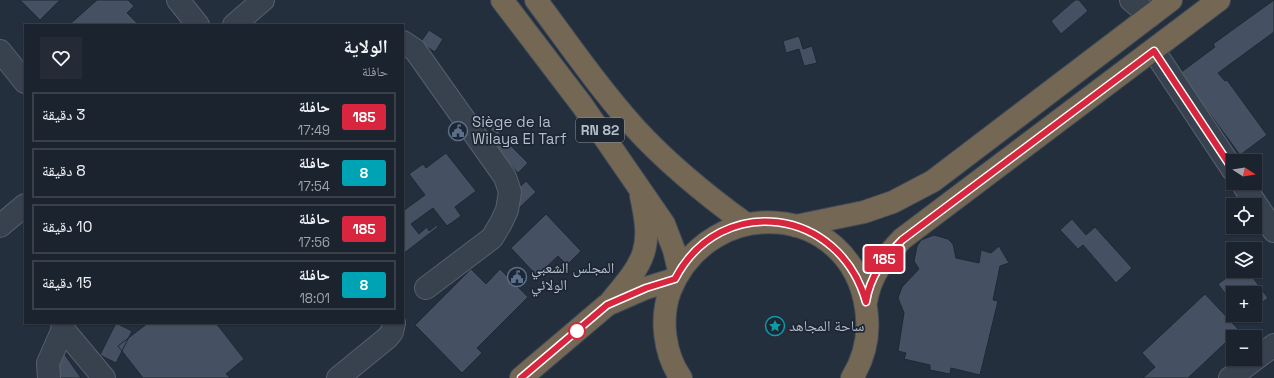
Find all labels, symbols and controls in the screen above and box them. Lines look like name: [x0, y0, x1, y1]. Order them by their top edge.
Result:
text: الولاية: [343, 34, 388, 59]
button: heart: [40, 37, 82, 79]
text: حافلة: [362, 63, 388, 80]
text: حافلة: [299, 97, 330, 116]
text: 3 دقيقة: [42, 105, 85, 124]
text: 185: [352, 108, 376, 126]
place label: Siège de la Wilaya El Tarf: [472, 112, 567, 148]
road number: RN 82: [576, 118, 624, 142]
public building icon: Siège de la Wilaya El Tarf: [447, 120, 469, 142]
text: 17:49: [298, 122, 330, 139]
text: حافلة: [299, 153, 330, 172]
north arrow: [1226, 154, 1262, 190]
map controls: [1226, 154, 1262, 366]
text: 8 دقيقة: [42, 161, 86, 180]
text: 8: [360, 164, 368, 182]
text: 17:54: [298, 178, 330, 195]
button: locate: [1226, 198, 1262, 234]
text: حافلة: [299, 209, 330, 228]
text: 10 دقيقة: [42, 217, 92, 236]
text: 185: [352, 220, 376, 238]
text: 17:56: [298, 234, 330, 251]
button: layers: [1226, 242, 1262, 278]
line badge: 185: [861, 246, 907, 272]
text: 185: [872, 250, 896, 268]
place label: المجلس الشعبي الولائي: [531, 258, 614, 297]
text: حافلة: [299, 265, 330, 284]
public building icon: المجلس الشعبي الولائي: [506, 266, 528, 288]
text: 15 دقيقة: [42, 273, 92, 292]
text: 8: [360, 276, 368, 294]
button: +: [1226, 286, 1262, 322]
text: 18:01: [299, 290, 330, 307]
place icon: ساحة المجاهد: [764, 315, 786, 337]
place label: ساحة المجاهد: [789, 316, 864, 335]
unlabelled marker: [568, 322, 586, 340]
button: −: [1226, 330, 1262, 366]

